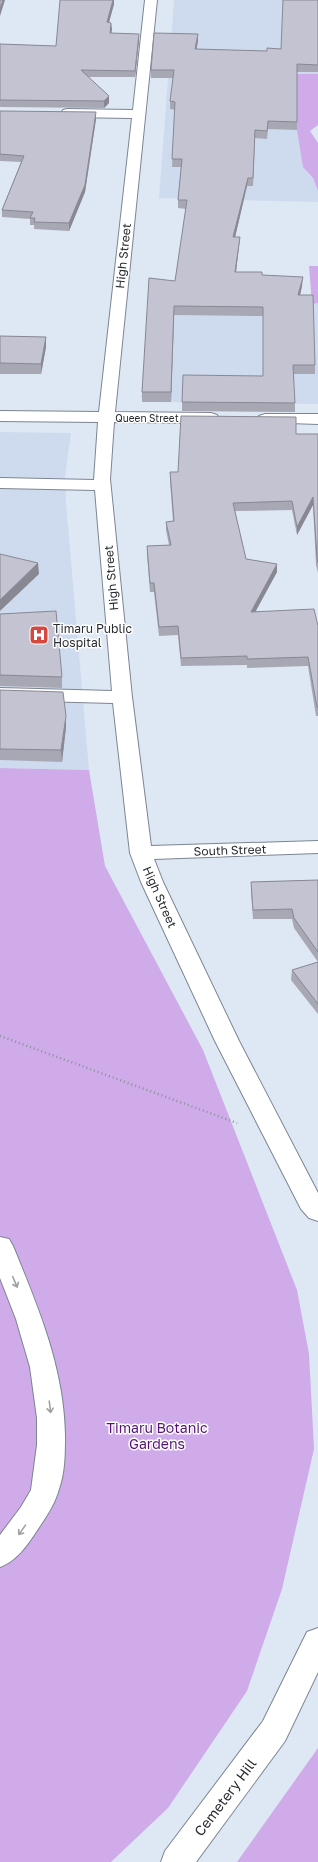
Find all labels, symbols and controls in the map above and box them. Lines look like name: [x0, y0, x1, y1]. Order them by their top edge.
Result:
street label: High Street: [112, 222, 134, 289]
street label: Queen Street: [115, 412, 179, 424]
street label: High Street: [101, 544, 121, 611]
place label: Timaru Public Hospital: [53, 621, 133, 650]
hospital icon: Timaru Public Hospital: [28, 624, 50, 646]
street label: South Street: [193, 841, 267, 859]
street label: High Street: [140, 864, 180, 930]
one-way arrow: [12, 1276, 19, 1288]
one-way arrow: [46, 1400, 54, 1413]
park label: Timaru Botanic Gardens: [106, 1419, 208, 1452]
one-way arrow: [18, 1524, 26, 1535]
street label: Cemetery Hill: [190, 1755, 260, 1839]

